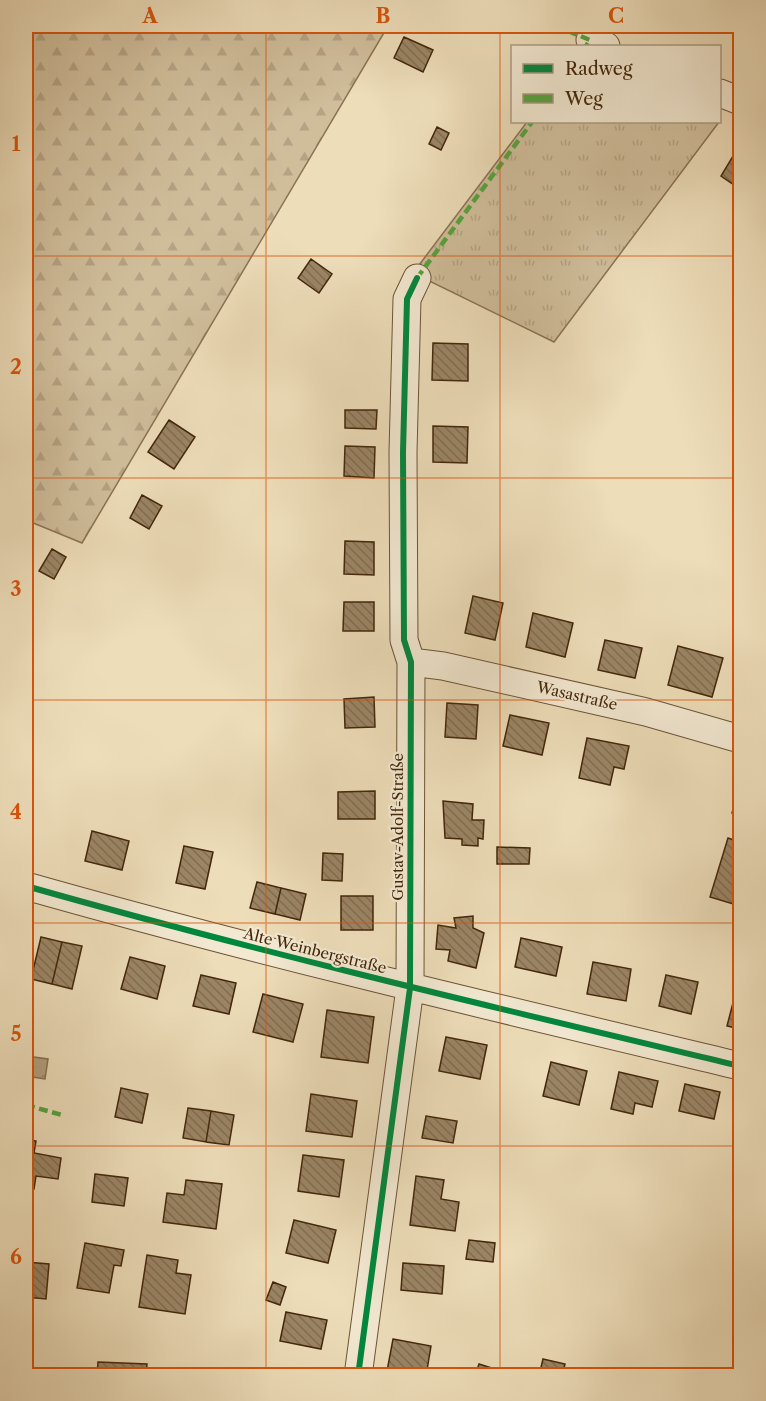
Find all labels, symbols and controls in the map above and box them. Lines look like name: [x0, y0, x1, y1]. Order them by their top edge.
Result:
text: A: [141, 4, 158, 28]
text: B: [376, 4, 391, 28]
text: C: [608, 4, 624, 28]
legend: [511, 45, 721, 123]
text: Radweg: [565, 58, 633, 80]
text: Weg: [564, 88, 603, 110]
text: 1: [12, 132, 21, 156]
text: 2: [10, 355, 22, 379]
text: 3: [10, 577, 22, 601]
street label: Wasastraße: [534, 677, 619, 714]
street label: Gustav-Adolf-Straße: [388, 753, 407, 901]
text: 4: [10, 800, 22, 824]
street label: Alte Weinbergstraße: [241, 923, 389, 977]
text: 5: [10, 1022, 22, 1046]
text: 6: [10, 1245, 22, 1269]

